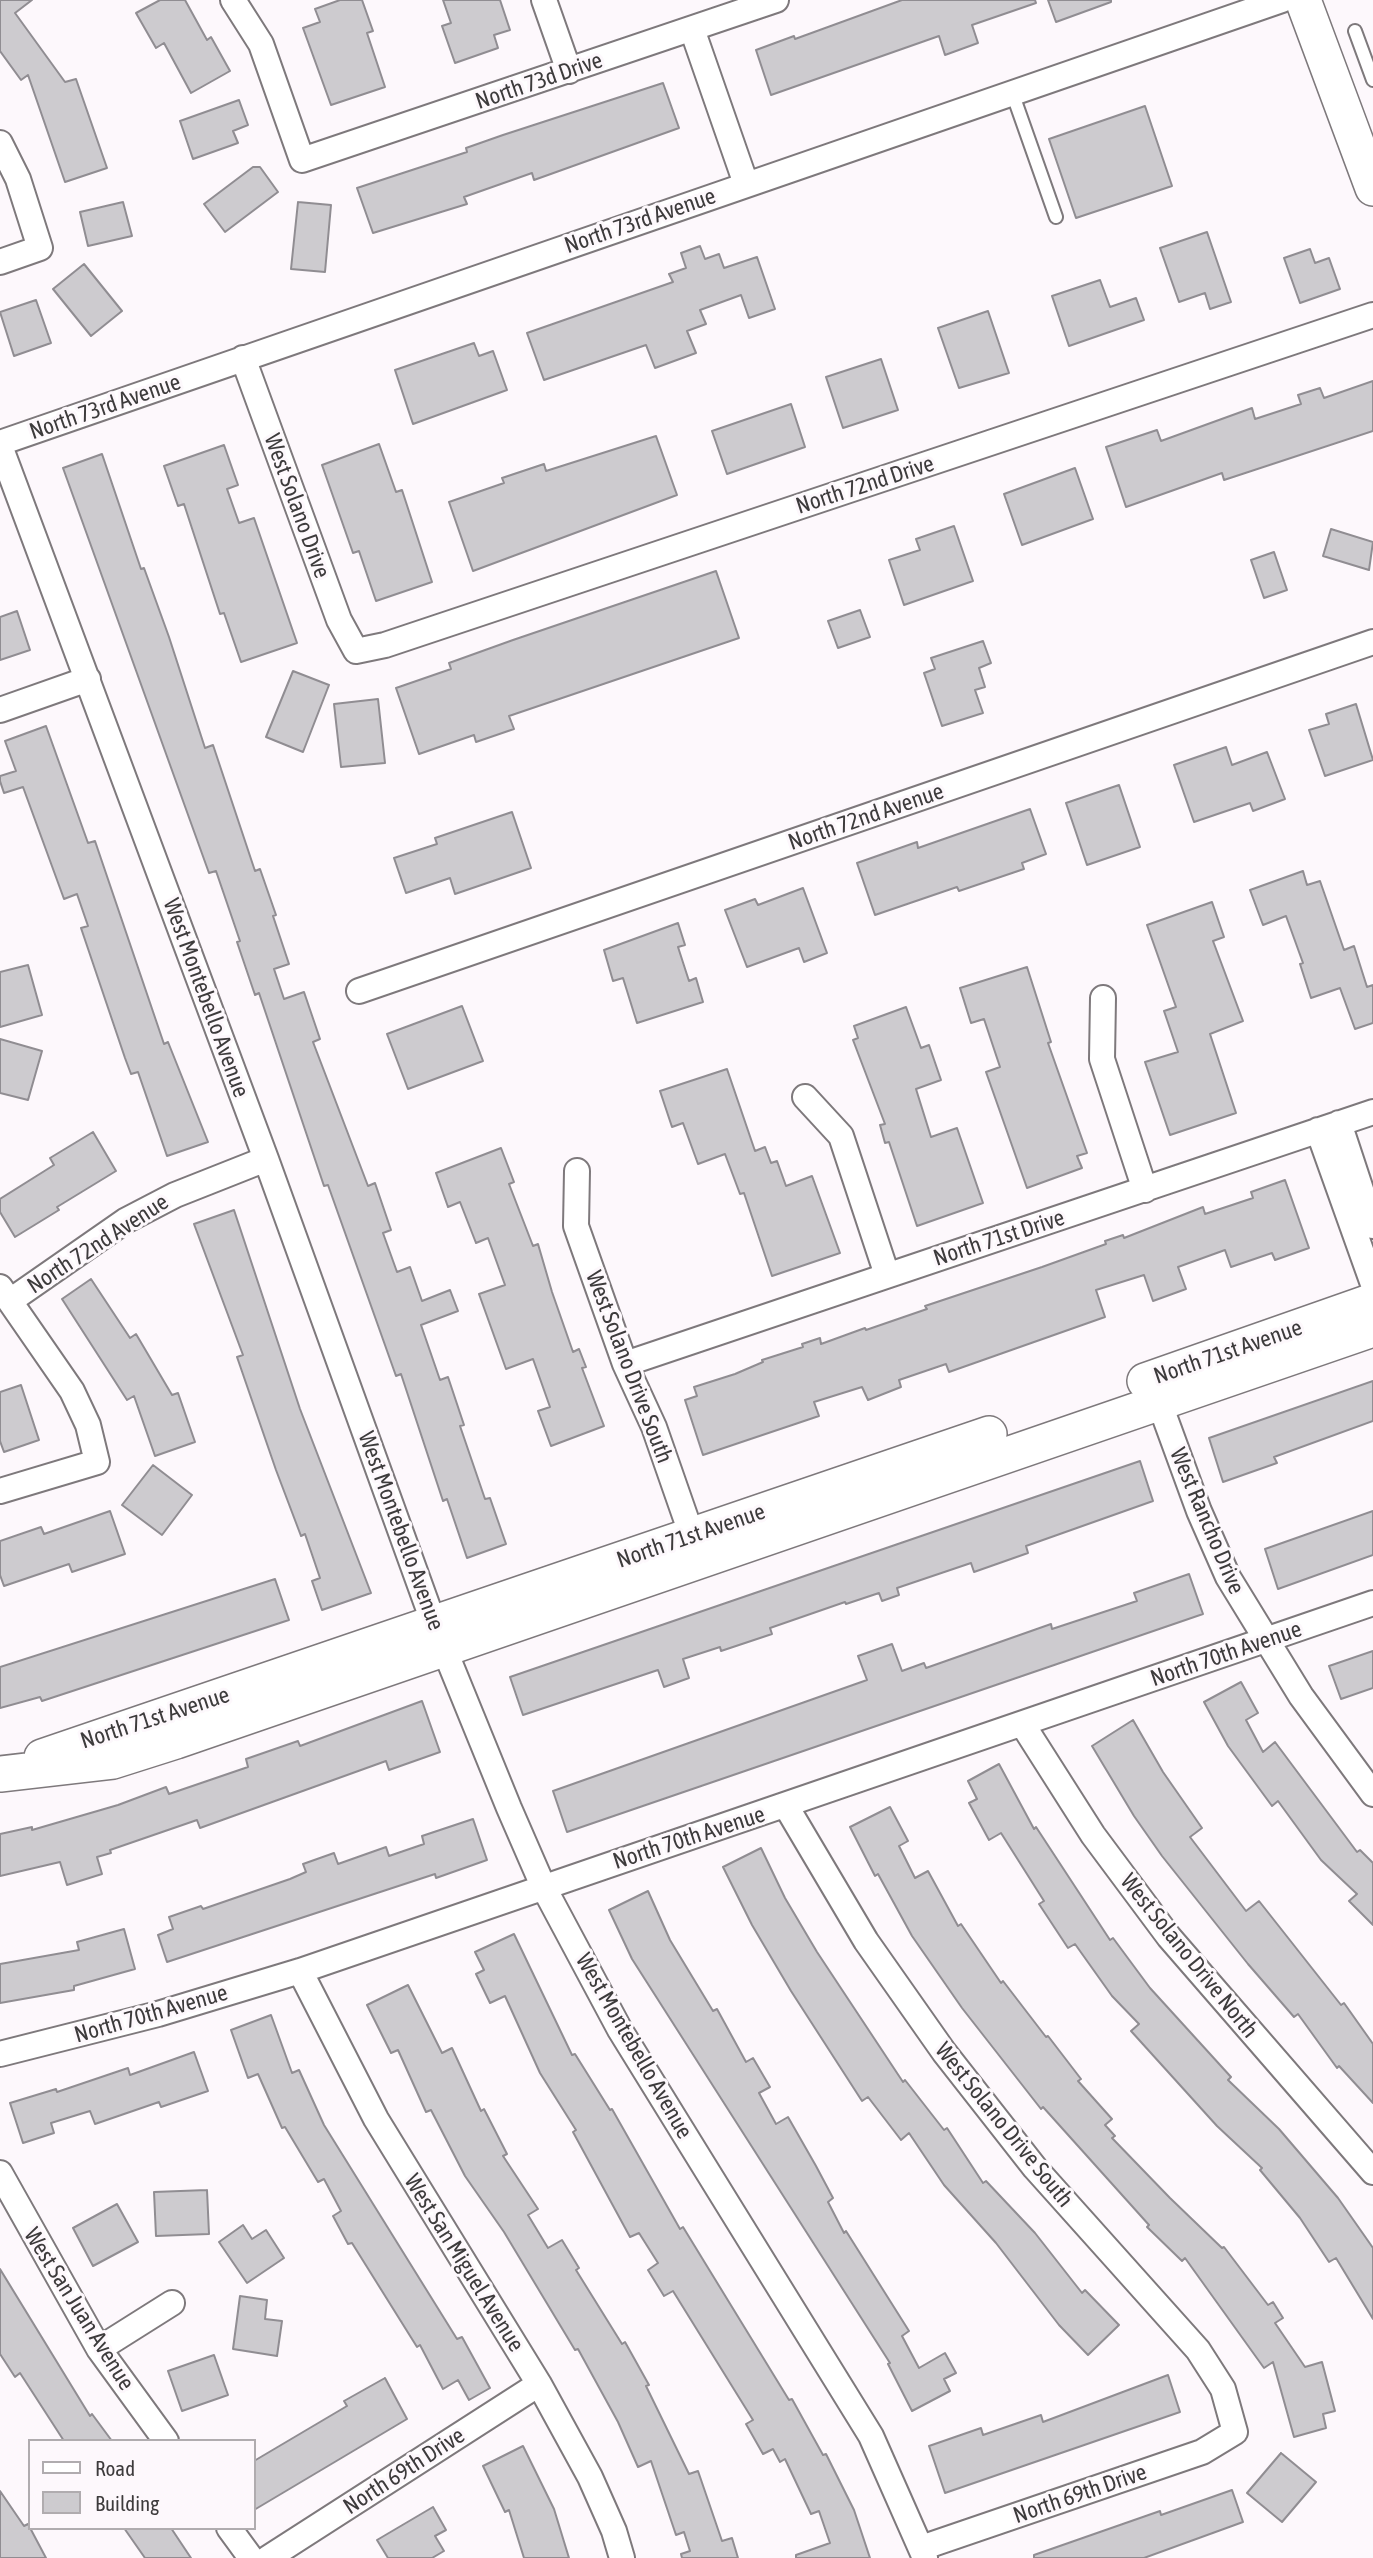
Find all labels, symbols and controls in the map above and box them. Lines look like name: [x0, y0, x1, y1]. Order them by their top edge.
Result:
street label: North 73d Drive: [472, 46, 606, 116]
street label: North 73rd Avenue: [561, 182, 719, 260]
street label: North 73rd Avenue: [26, 368, 184, 446]
street label: West Solano Drive: [258, 430, 336, 582]
street label: North 72nd Drive: [793, 450, 937, 520]
street label: North 72nd Avenue: [785, 778, 947, 856]
street label: West Montebello Avenue: [157, 895, 255, 1101]
street label: North 72nd Avenue: [22, 1188, 174, 1300]
street label: North 71st Drive: [930, 1204, 1068, 1272]
street label: West Solano Drive South: [580, 1267, 678, 1467]
street label: North 71st Avenue: [1150, 1314, 1306, 1390]
street label: West Montebello Avenue: [352, 1428, 450, 1634]
street label: West Rancho Drive: [1164, 1444, 1250, 1598]
street label: North 71st Avenue: [613, 1498, 769, 1574]
street label: North 70th Avenue: [1147, 1615, 1305, 1693]
street label: North 71st Avenue: [77, 1681, 233, 1755]
street label: North 70th Avenue: [610, 1800, 768, 1876]
street label: West Solano Drive North: [1114, 1868, 1264, 2044]
street label: West Montebello Avenue: [570, 1948, 698, 2144]
street label: North 70th Avenue: [71, 1979, 231, 2049]
street label: West Solano Drive South: [929, 2037, 1079, 2213]
street label: West San Miguel Avenue: [398, 2169, 530, 2357]
street label: West San Juan Avenue: [18, 2223, 140, 2395]
street label: North 69th Drive: [338, 2422, 470, 2520]
legend: [28, 2439, 256, 2530]
text: Road: [95, 2456, 135, 2480]
street label: North 69th Drive: [1010, 2458, 1150, 2530]
text: Building: [95, 2491, 159, 2515]

